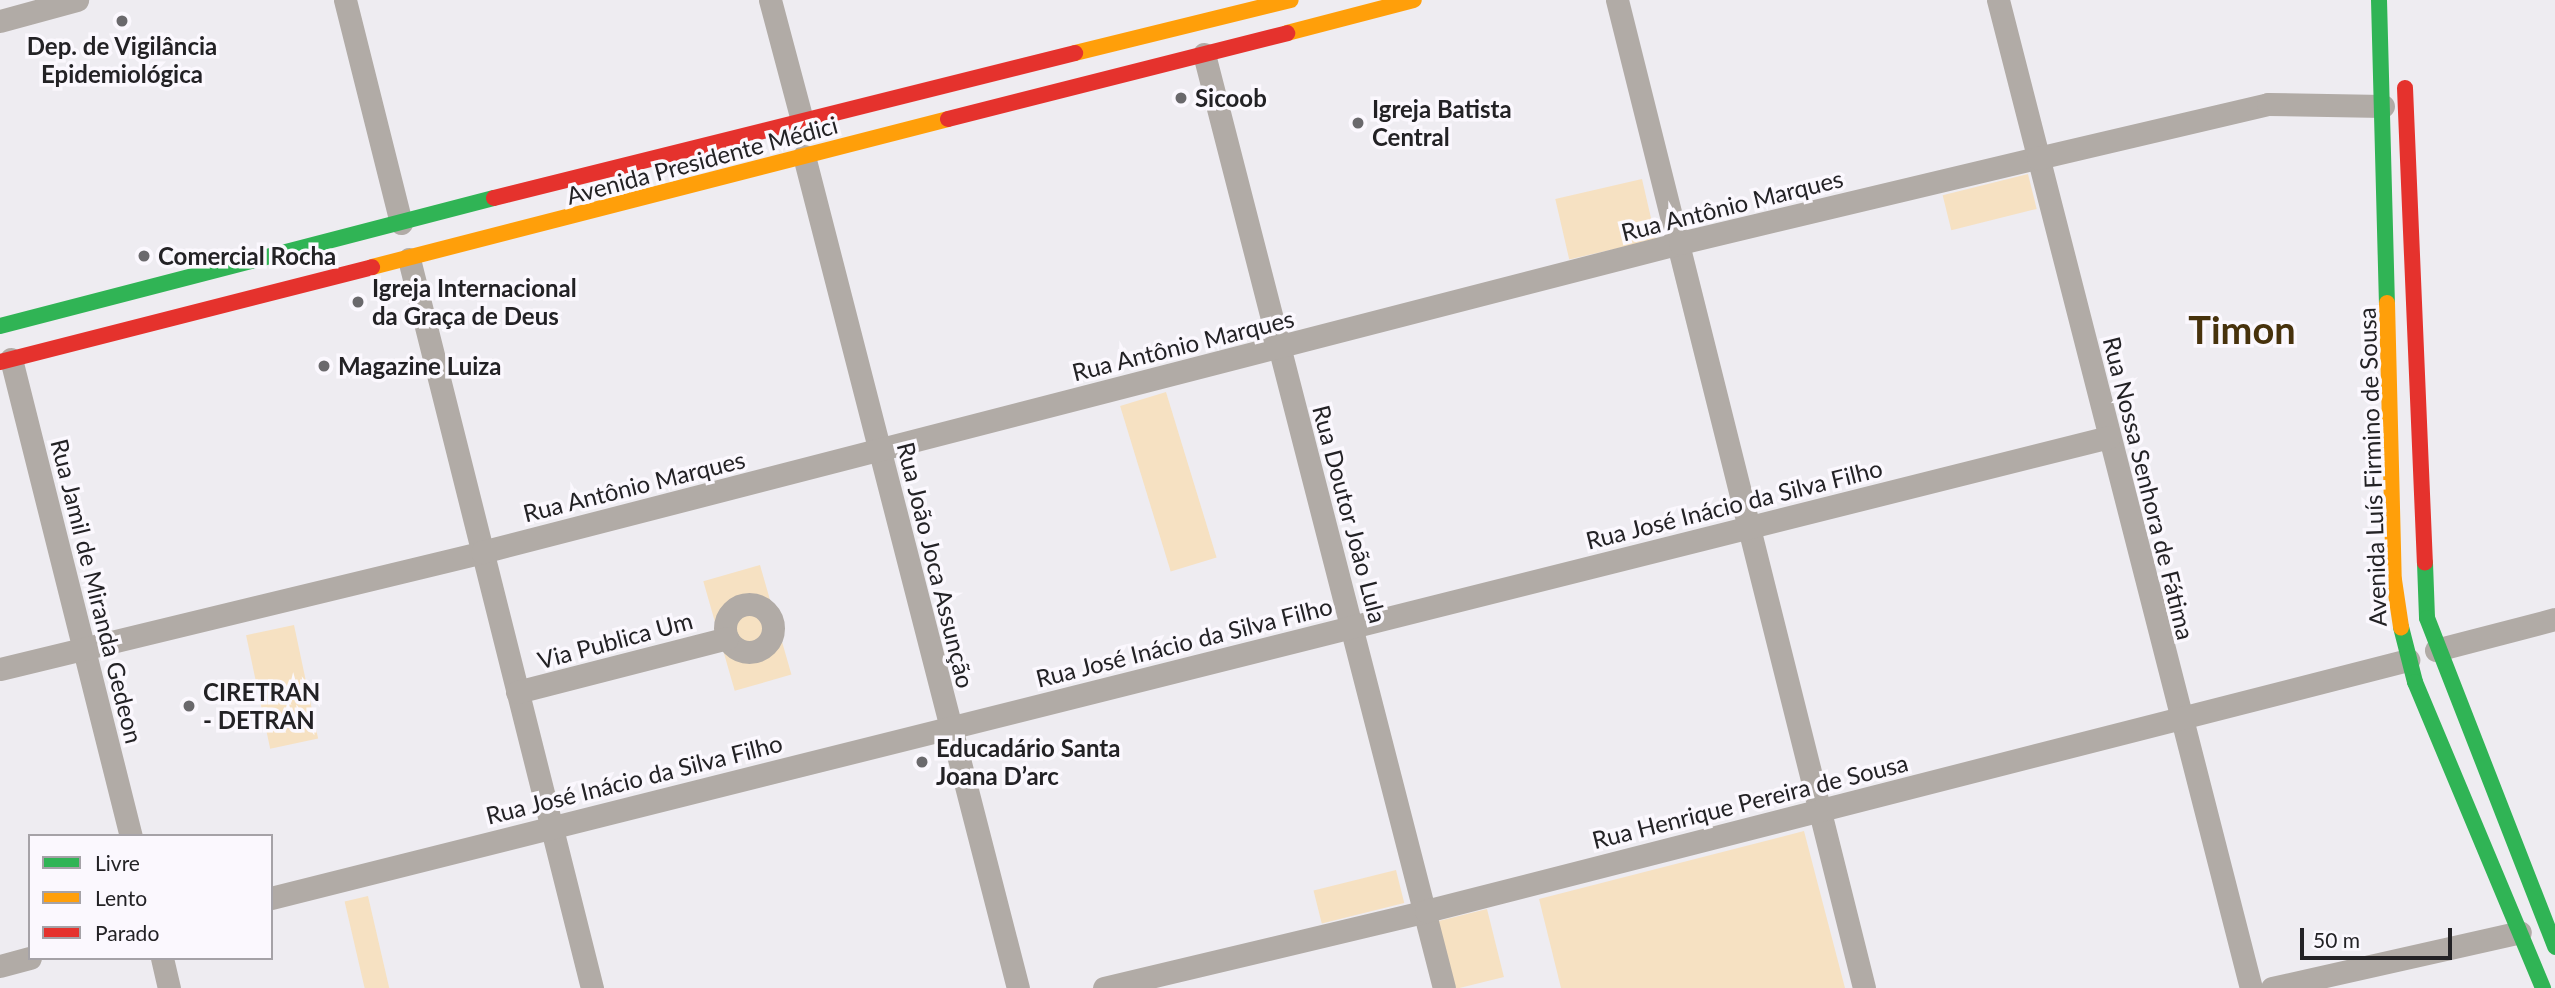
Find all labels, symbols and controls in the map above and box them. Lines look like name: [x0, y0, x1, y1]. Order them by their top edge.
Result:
marker: Dep. de Vigilância Epidemiológica: [114, 13, 130, 29]
place label: Dep. de Vigilância Epidemiológica: [26, 32, 218, 88]
place label: Sicoob: [1195, 84, 1267, 112]
marker: Sicoob: [1173, 90, 1189, 106]
place label: Igreja Batista Central: [1372, 95, 1512, 151]
street label: Avenida Presidente Médici: [563, 110, 841, 210]
marker: Igreja Batista Central: [1350, 115, 1366, 131]
street label: Rua Antônio Marques: [1618, 163, 1846, 247]
place label: Comercial Rocha: [158, 242, 336, 270]
marker: Comercial Rocha: [136, 248, 152, 264]
place label: Igreja Internacional da Graça de Deus: [372, 274, 577, 330]
marker: Igreja Internacional da Graça de Deus: [350, 294, 366, 310]
street label: Rua Antônio Marques: [1069, 303, 1297, 387]
district label: Timon: [2188, 307, 2296, 353]
street label: Avenida Luís Firmino de Sousa: [2352, 307, 2392, 627]
street label: Rua Nossa Senhora de Fátima: [2097, 333, 2201, 643]
place label: Magazine Luiza: [338, 352, 502, 380]
marker: Magazine Luiza: [316, 358, 332, 374]
street label: Rua Doutor João Lula: [1307, 401, 1393, 627]
street label: Rua Jamil de Miranda Gedeon: [45, 435, 149, 747]
street label: Rua João Joca Assunção: [891, 438, 981, 692]
street label: Rua Antônio Marques: [520, 444, 748, 528]
street label: Rua José Inácio da Silva Filho: [1582, 453, 1886, 555]
street label: Rua José Inácio da Silva Filho: [1032, 591, 1336, 693]
street label: Via Publica Um: [534, 605, 696, 675]
place label: CIRETRAN - DETRAN: [203, 678, 320, 734]
marker: CIRETRAN - DETRAN: [181, 698, 197, 714]
street label: Rua José Inácio da Silva Filho: [482, 728, 786, 830]
place label: Educadário Santa Joana D’arc: [936, 734, 1120, 790]
street label: Rua Henrique Pereira de Sousa: [1589, 748, 1911, 854]
marker: Educadário Santa Joana D’arc: [914, 754, 930, 770]
legend: [28, 834, 273, 960]
text: Livre: [95, 850, 140, 875]
text: Lento: [95, 885, 147, 910]
scale bar: [2303, 914, 2455, 958]
text: Parado: [95, 920, 159, 945]
text: 50 m: [2313, 927, 2360, 952]

